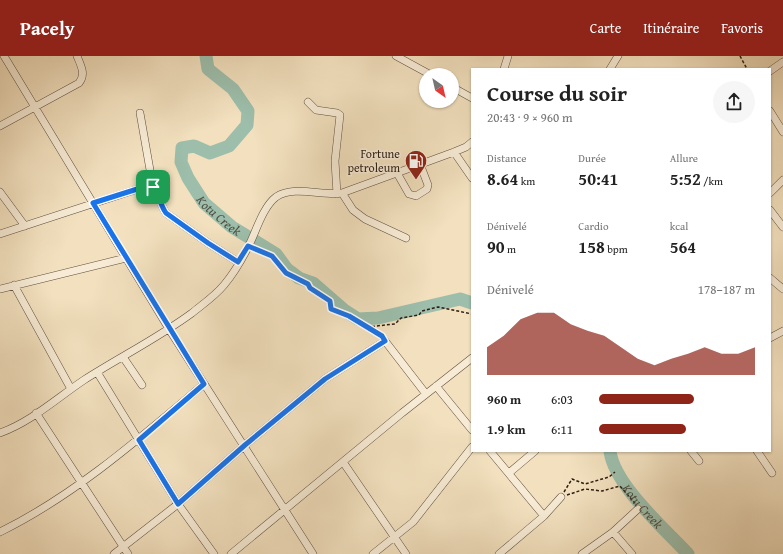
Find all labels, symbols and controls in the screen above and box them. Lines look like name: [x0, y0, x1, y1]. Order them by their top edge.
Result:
text: Pacely: [20, 14, 75, 42]
text: Carte: [590, 18, 621, 38]
text: Itinéraire: [643, 18, 699, 38]
text: Favoris: [721, 18, 763, 38]
north arrow: [419, 68, 459, 108]
map controls: [419, 68, 459, 108]
text: Course du soir: [487, 77, 627, 109]
button: share: [713, 81, 755, 123]
text: 20:43 · 9 × 960 m: [487, 108, 573, 127]
place label: Fortune petroleum: [347, 145, 400, 176]
fuel station icon: Fortune petroleum: [403, 148, 429, 181]
text: Distance: [487, 150, 526, 166]
text: Durée: [578, 150, 606, 166]
text: Allure: [670, 150, 698, 166]
text: 8.64: [487, 166, 518, 191]
text: 50:41: [578, 166, 618, 191]
text: 5:52: [670, 166, 701, 191]
pin: [136, 170, 170, 204]
text: km: [518, 173, 535, 189]
text: /km: [701, 173, 723, 189]
icon: arrive: [142, 176, 164, 198]
water label: Kotu Creek: [191, 191, 245, 240]
text: Dénivelé: [487, 218, 527, 234]
text: Cardio: [578, 218, 609, 234]
text: kcal: [670, 218, 688, 234]
text: 90: [487, 234, 505, 259]
text: 158: [578, 234, 605, 259]
text: 564: [670, 234, 696, 259]
text: m: [505, 241, 516, 257]
text: bpm: [605, 241, 628, 257]
text: Dénivelé: [487, 280, 534, 299]
text: 178–187 m: [698, 280, 755, 299]
text: 960 m: [487, 390, 521, 409]
text: 6:03: [551, 390, 573, 409]
text: 1.9 km: [487, 420, 526, 439]
text: 6:11: [551, 420, 573, 439]
water label: Kotu Creek: [617, 479, 667, 533]

